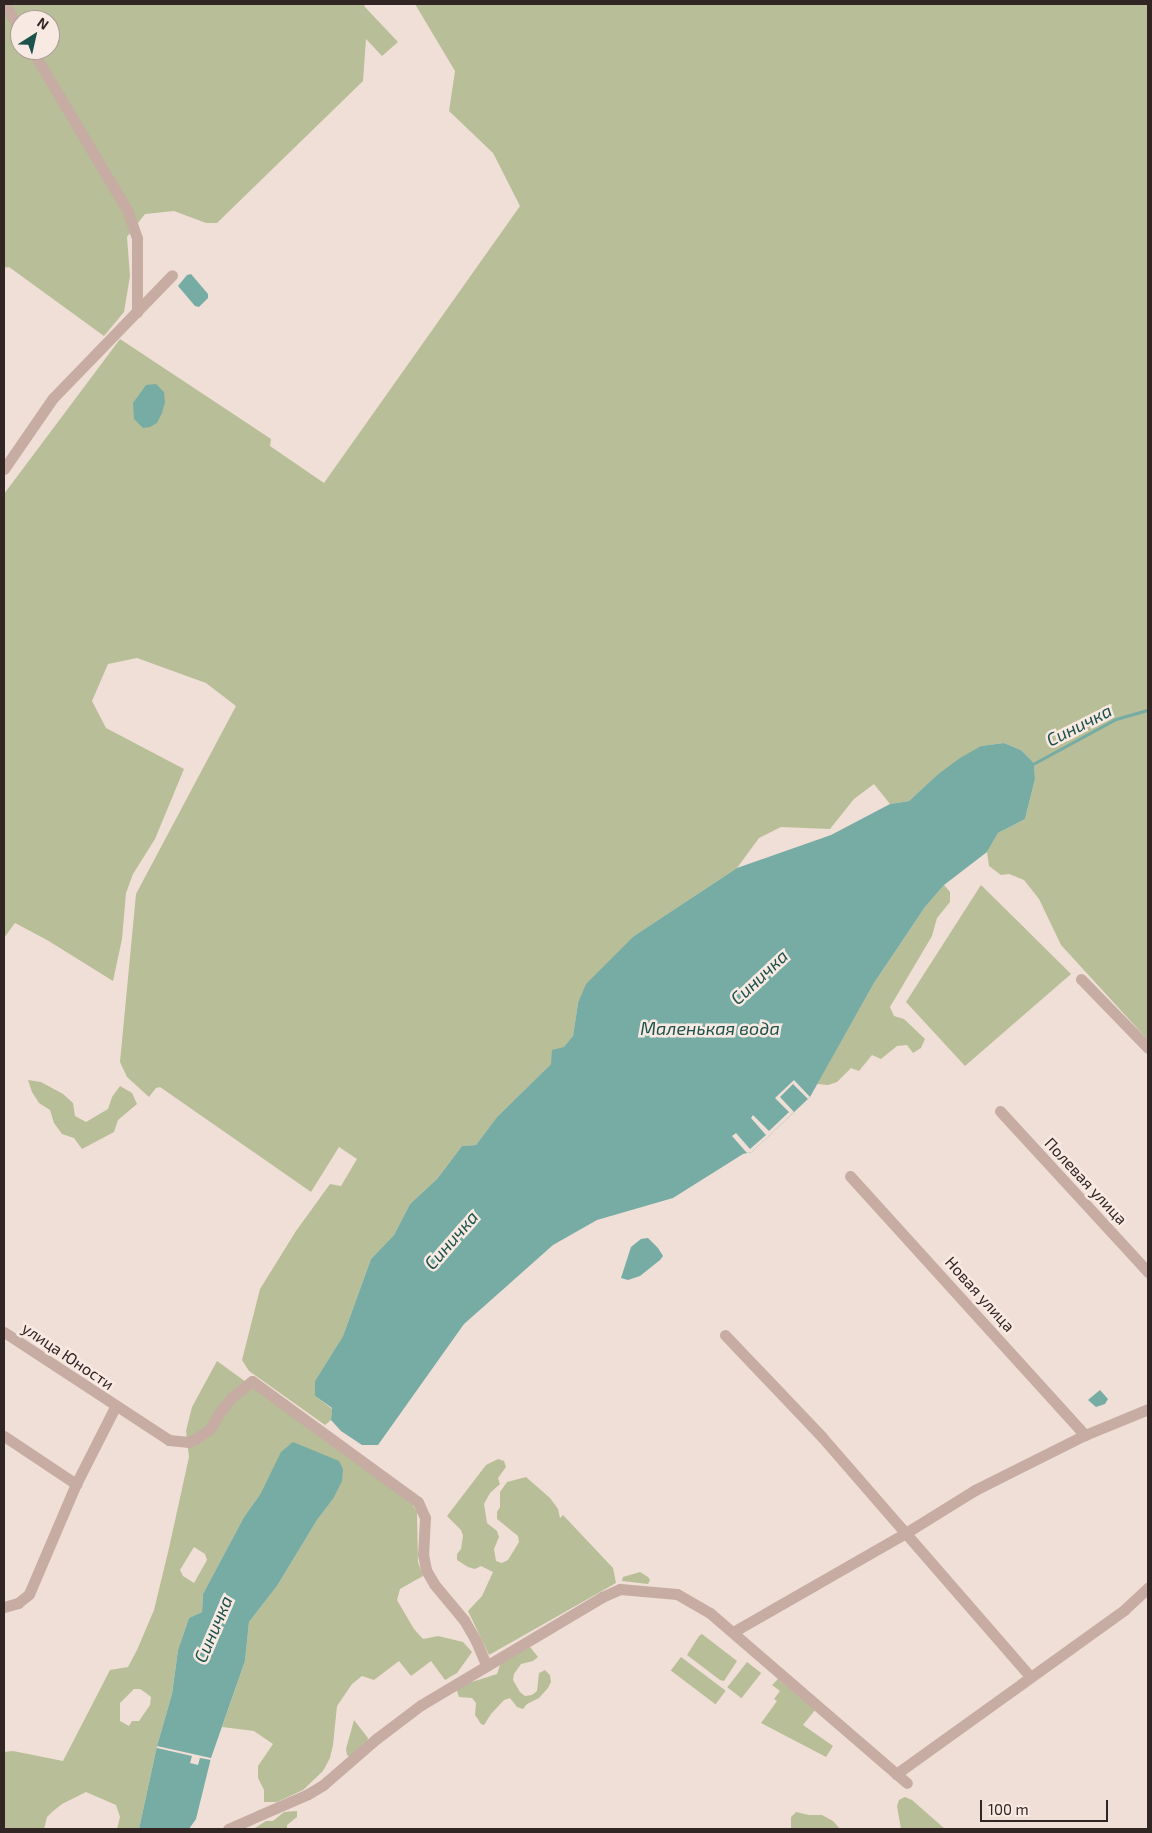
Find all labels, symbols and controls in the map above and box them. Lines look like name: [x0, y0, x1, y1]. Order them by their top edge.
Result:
north arrow: [10, 10, 60, 60]
text: N: [34, 13, 52, 33]
water label: Синичка: [1043, 699, 1115, 751]
water label: Синичка: [726, 945, 792, 1009]
water label: Маленькая вода: [640, 1017, 780, 1039]
street label: Полевая улица: [1041, 1134, 1131, 1228]
water label: Синичка: [420, 1206, 482, 1274]
street label: Новая улица: [941, 1252, 1019, 1336]
street label: улица Юности: [18, 1318, 118, 1394]
water label: Синичка: [189, 1592, 237, 1666]
scale bar: [982, 1790, 1110, 1822]
text: 100 m: [988, 1800, 1029, 1818]

